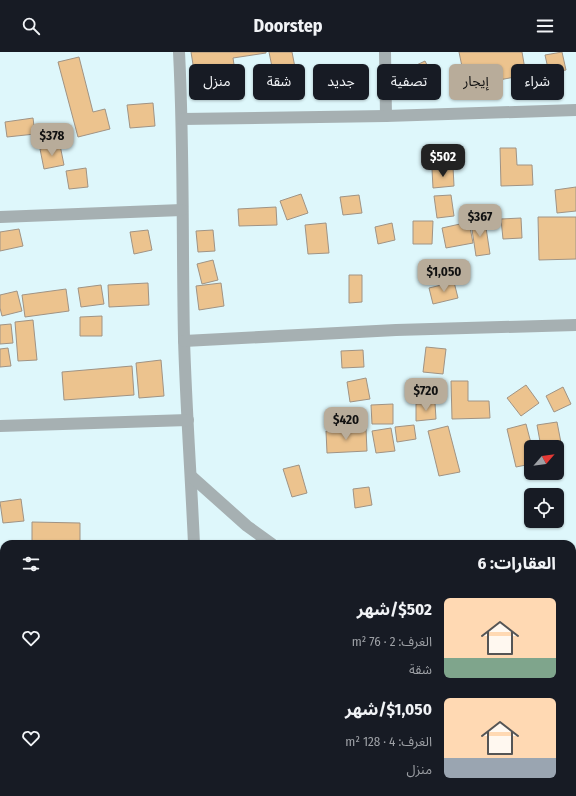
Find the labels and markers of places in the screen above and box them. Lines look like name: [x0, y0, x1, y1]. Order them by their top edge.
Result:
pin: $378: [28, 123, 76, 157]
pin: $502: [419, 144, 467, 178]
pin: $367: [456, 204, 504, 238]
pin: $1,050: [411, 259, 477, 293]
pin: $720: [402, 378, 450, 412]
pin: $420: [322, 407, 370, 441]

